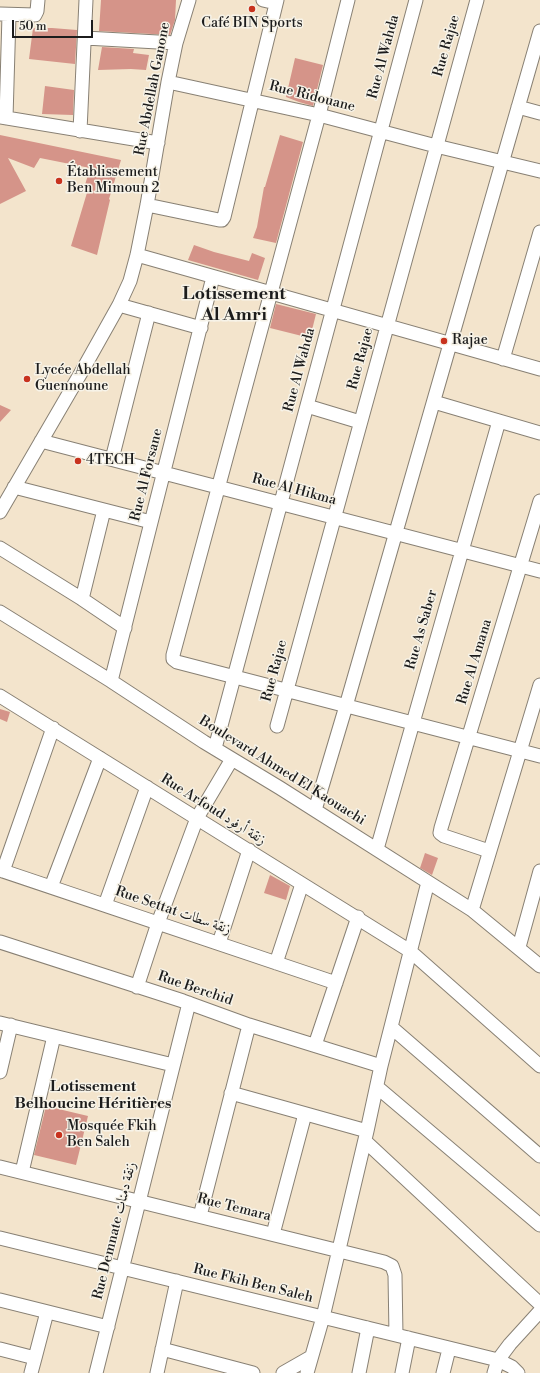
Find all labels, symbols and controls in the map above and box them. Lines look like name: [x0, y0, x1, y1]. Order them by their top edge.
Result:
marker: Café BIN Sports: [247, 4, 257, 14]
scale bar: [14, 12, 95, 38]
street label: Rue Al Wahda: [365, 13, 403, 101]
street label: Rue Rajae: [430, 13, 464, 79]
place label: Café BIN Sports: [201, 16, 303, 32]
text: 50 m: [19, 19, 47, 34]
street label: Rue Abdellah Ganone: [132, 21, 174, 157]
street label: Rue Ridouane: [267, 78, 357, 116]
place label: Établissement Ben Mimoun 2: [67, 165, 159, 198]
marker: Établissement Ben Mimoun 2: [54, 176, 64, 186]
district label: Lotissement Al Amri: [182, 284, 286, 326]
street label: Rue Al Wahda: [281, 326, 319, 414]
street label: Rue Rajae: [345, 326, 377, 392]
place label: Rajae: [452, 333, 488, 349]
marker: Rajae: [439, 336, 449, 346]
place label: Lycée Abdellah Guennoune: [35, 363, 131, 396]
marker: Lycée Abdellah Guennoune: [22, 374, 32, 384]
street label: Rue Al Forsane: [127, 427, 167, 523]
place label: 4TECH: [86, 453, 135, 469]
marker: 4TECH: [73, 456, 83, 466]
street label: Rue Al Hikma: [250, 471, 338, 509]
street label: Rue As Saber: [403, 588, 441, 672]
street label: Rue Al Amana: [454, 617, 496, 707]
street label: Rue Rajae: [259, 638, 291, 704]
street label: Boulevard Ahmed El Kaouachi: [196, 713, 368, 829]
street label: Rue Arfoud زنقة أرفود: [157, 771, 269, 849]
street label: Rue Settat زنقة سطات: [113, 883, 233, 939]
street label: Rue Berchid: [155, 968, 235, 1010]
district label: Lotissement Belhoucine Héritières: [15, 1078, 171, 1113]
place label: Mosquée Fkih Ben Saleh: [67, 1119, 157, 1152]
marker: Mosquée Fkih Ben Saleh: [54, 1130, 64, 1140]
street label: Rue Demnate زنقة دمنات: [90, 1161, 140, 1301]
street label: Rue Temara: [195, 1191, 273, 1225]
street label: Rue Fkih Ben Saleh: [191, 1261, 315, 1307]

